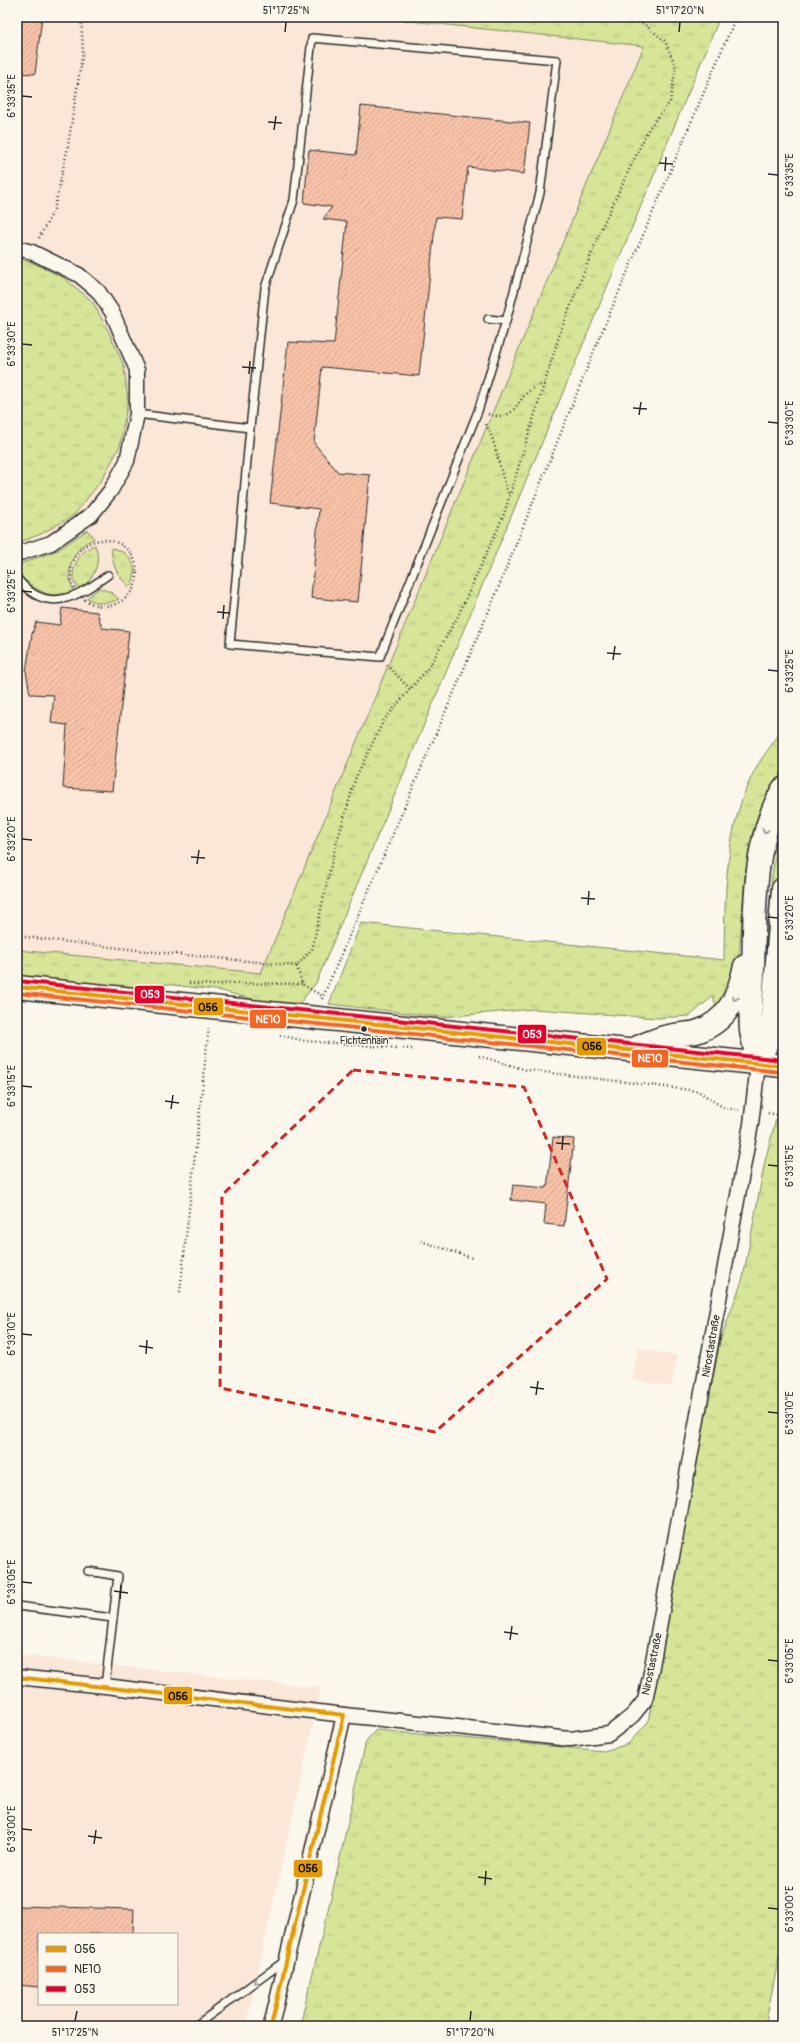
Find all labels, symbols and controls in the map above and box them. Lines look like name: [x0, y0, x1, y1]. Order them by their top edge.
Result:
text: 51°17'25"N: [263, 5, 310, 17]
text: 51°17'20"N: [656, 5, 704, 17]
text: 6°33'35"E: [6, 74, 18, 118]
text: 6°33'35"E: [784, 153, 796, 197]
text: 6°33'30"E: [6, 321, 18, 367]
text: 6°33'30"E: [784, 400, 796, 446]
text: 6°33'25"E: [6, 569, 18, 613]
text: 6°33'25"E: [784, 649, 796, 693]
text: 6°33'20"E: [6, 816, 18, 862]
one-way arrow: [762, 828, 770, 835]
text: 6°33'20"E: [784, 895, 796, 941]
line badge: 053: [134, 985, 165, 1004]
text: 053: [140, 988, 160, 1001]
one-way arrow: [732, 994, 740, 1002]
line badge: 056: [193, 997, 224, 1016]
text: 056: [198, 1001, 219, 1014]
line badge: NE10: [249, 1009, 287, 1029]
text: NE10: [256, 1013, 281, 1026]
marker: Fichtenhain: [359, 1024, 369, 1034]
line badge: 053: [517, 1024, 547, 1044]
text: 053: [522, 1028, 542, 1041]
place label: Fichtenhain: [340, 1035, 389, 1047]
line badge: 056: [576, 1037, 607, 1056]
text: 056: [582, 1040, 603, 1053]
line badge: NE10: [631, 1049, 669, 1068]
text: NE10: [638, 1052, 663, 1065]
text: 6°33'15"E: [6, 1065, 18, 1107]
text: 6°33'15"E: [784, 1145, 796, 1187]
text: 6°33'10"E: [6, 1312, 18, 1356]
street label: Nirostastraße: [699, 1313, 723, 1378]
text: 6°33'10"E: [784, 1391, 796, 1435]
text: 6°33'05"E: [6, 1560, 18, 1604]
street label: Nirostastraße: [639, 1631, 665, 1696]
text: 6°33'05"E: [784, 1639, 796, 1683]
line badge: 056: [163, 1686, 193, 1705]
text: 056: [168, 1690, 189, 1703]
text: 6°33'00"E: [6, 1806, 18, 1852]
line badge: 056: [293, 1859, 323, 1878]
text: 056: [298, 1862, 319, 1875]
text: 6°33'00"E: [784, 1886, 796, 1932]
legend: [38, 1933, 178, 2005]
text: 056: [74, 1942, 96, 1957]
text: NE10: [74, 1962, 101, 1977]
one-way arrow: [253, 1977, 260, 1984]
text: 053: [74, 1982, 96, 1997]
text: 51°17'25"N: [52, 2027, 99, 2039]
text: 51°17'20"N: [446, 2027, 494, 2039]

